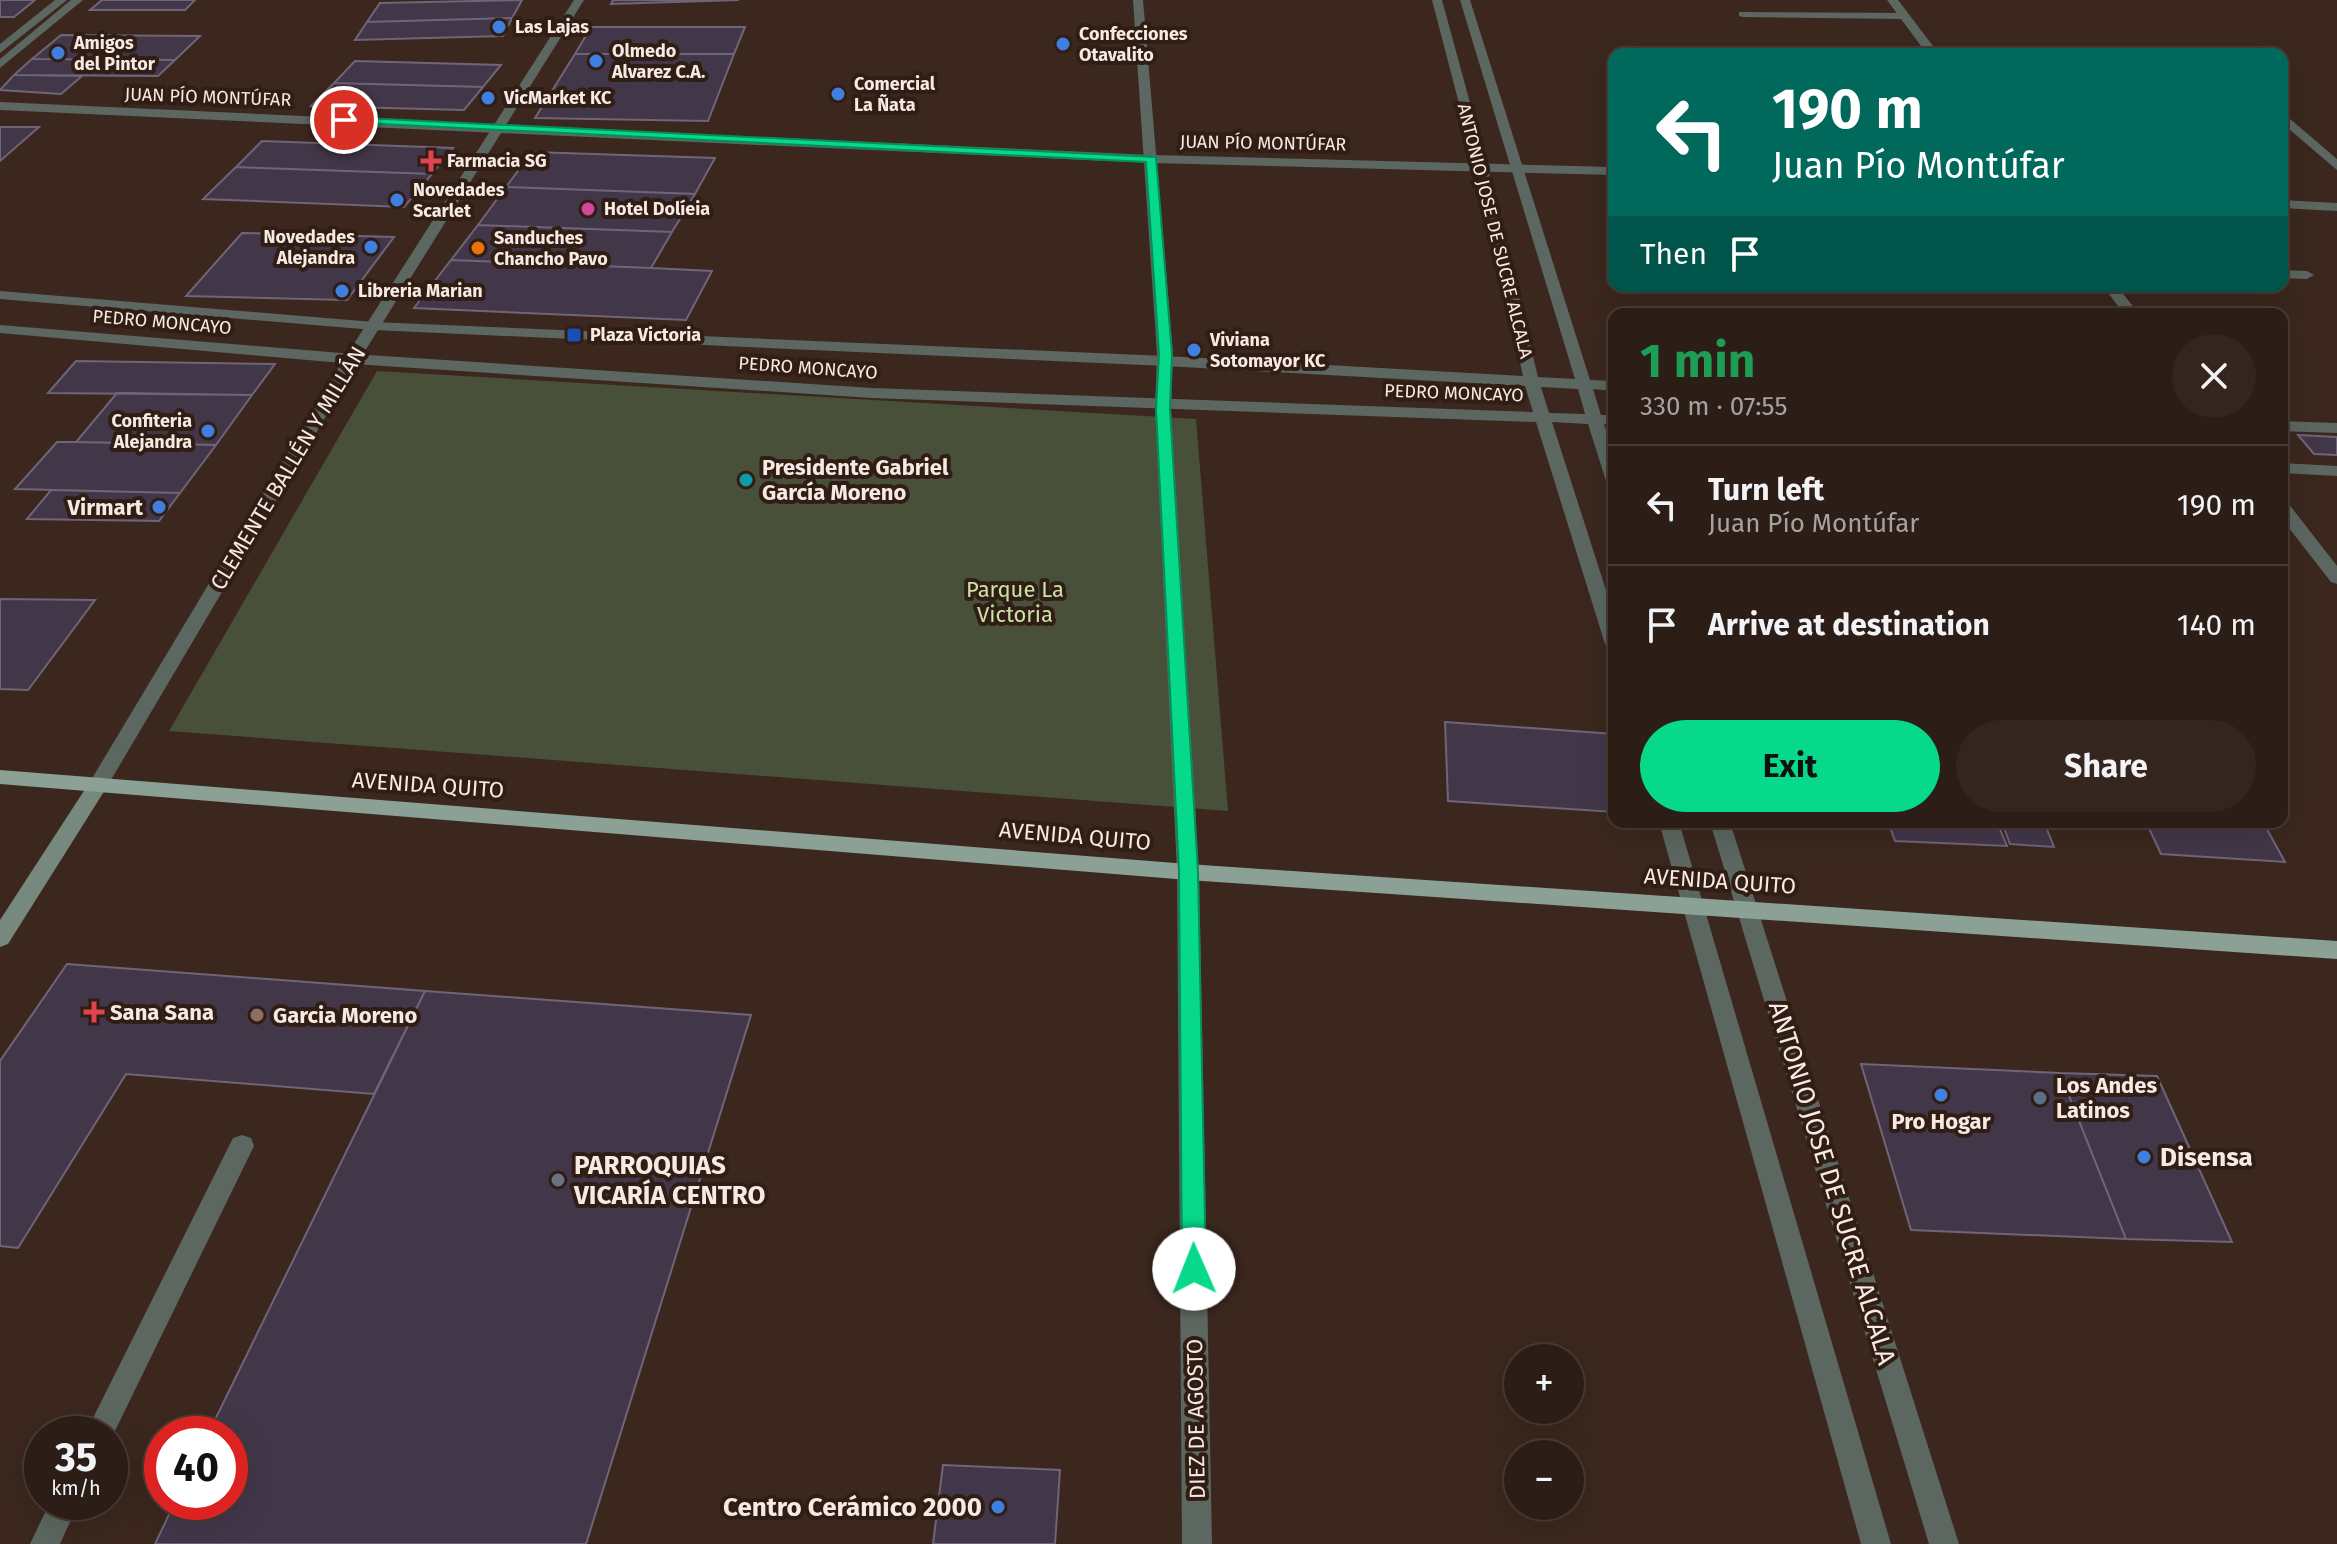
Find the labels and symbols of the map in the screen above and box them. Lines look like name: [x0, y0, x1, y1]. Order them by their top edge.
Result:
place label: Las Lajas: [515, 16, 589, 38]
marker: Las Lajas: [490, 18, 508, 36]
place label: Confecciones Otavalito: [1079, 23, 1188, 66]
place label: Amigos del Pintor: [73, 32, 156, 75]
marker: Confecciones Otavalito: [1054, 35, 1072, 53]
place label: Olmedo Alvarez C.A.: [611, 40, 705, 83]
marker: Amigos del Pintor: [49, 44, 67, 62]
marker: Olmedo Alvarez C.A.: [587, 52, 605, 70]
place label: Comercial La Ñata: [854, 73, 936, 116]
street label: JUAN PÍO MONTÚFAR: [124, 82, 292, 111]
marker: Comercial La Ñata: [829, 85, 847, 103]
pin: [310, 86, 378, 154]
place label: VicMarket KC: [503, 87, 612, 109]
marker: VicMarket KC: [479, 89, 497, 107]
street label: ANTONIO JOSE DE SUCRE ALCALA: [1453, 101, 1538, 361]
street label: JUAN PÍO MONTÚFAR: [1180, 130, 1347, 155]
place label: Farmacia SG: [447, 150, 547, 172]
marker: Farmacia SG: [422, 152, 440, 170]
place label: Novedades Scarlet: [413, 179, 505, 222]
marker: Novedades Scarlet: [388, 191, 406, 209]
place label: Hotel Dolíeia: [604, 198, 710, 220]
marker: Hotel Dolíeia: [579, 200, 597, 218]
place label: Novedades Alejandra: [264, 226, 355, 269]
place label: Sanduches Chancho Pavo: [494, 227, 608, 270]
marker: Novedades Alejandra: [362, 238, 380, 256]
marker: Sanduches Chancho Pavo: [469, 239, 487, 257]
place label: Libreria Marian: [358, 280, 483, 302]
marker: Libreria Marian: [333, 282, 351, 300]
street label: PEDRO MONCAYO: [92, 305, 232, 339]
place label: Plaza Victoria: [590, 324, 701, 346]
marker: Plaza Victoria: [565, 326, 583, 344]
place label: Viviana Sotomayor KC: [1209, 329, 1326, 372]
street label: CLEMENTE BALLÉN Y MILLÁN: [204, 341, 372, 595]
marker: Viviana Sotomayor KC: [1185, 341, 1203, 359]
street label: PEDRO MONCAYO: [738, 352, 878, 384]
street label: PEDRO MONCAYO: [1384, 380, 1524, 406]
place label: Confiteria Alejandra: [112, 410, 192, 453]
marker: Confiteria Alejandra: [199, 422, 217, 440]
place label: Presidente Gabriel García Moreno: [762, 454, 949, 506]
marker: Presidente Gabriel García Moreno: [737, 471, 755, 489]
place label: Virmart: [66, 494, 144, 521]
marker: Virmart: [150, 498, 168, 516]
park label: Parque La Victoria: [966, 576, 1064, 628]
street label: AVENIDA QUITO: [351, 766, 505, 804]
street label: AVENIDA QUITO: [998, 816, 1152, 856]
street label: AVENIDA QUITO: [1643, 862, 1797, 900]
street label: ANTONIO JOSE DE SUCRE ALCALA: [1762, 998, 1902, 1369]
place label: Sana Sana: [110, 999, 214, 1026]
place label: Garcia Moreno: [273, 1002, 418, 1029]
marker: Sana Sana: [85, 1003, 103, 1021]
marker: Garcia Moreno: [248, 1006, 266, 1024]
place label: Los Andes Latinos: [2056, 1072, 2157, 1124]
marker: Pro Hogar: [1932, 1086, 1950, 1104]
marker: Los Andes Latinos: [2031, 1089, 2049, 1107]
place label: Pro Hogar: [1892, 1108, 1991, 1135]
place label: Disensa: [2160, 1142, 2253, 1173]
marker: Disensa: [2135, 1148, 2153, 1166]
place label: PARROQUIAS VICARÍA CENTRO: [573, 1150, 765, 1211]
marker: PARROQUIAS VICARÍA CENTRO: [549, 1171, 567, 1189]
position arrow: [1152, 1227, 1236, 1311]
street label: DIEZ DE AGOSTO: [1181, 1339, 1211, 1499]
speed limit sign: 40: [144, 1416, 248, 1520]
place label: Centro Cerámico 2000: [723, 1492, 982, 1523]
marker: Centro Cerámico 2000: [989, 1498, 1007, 1516]

